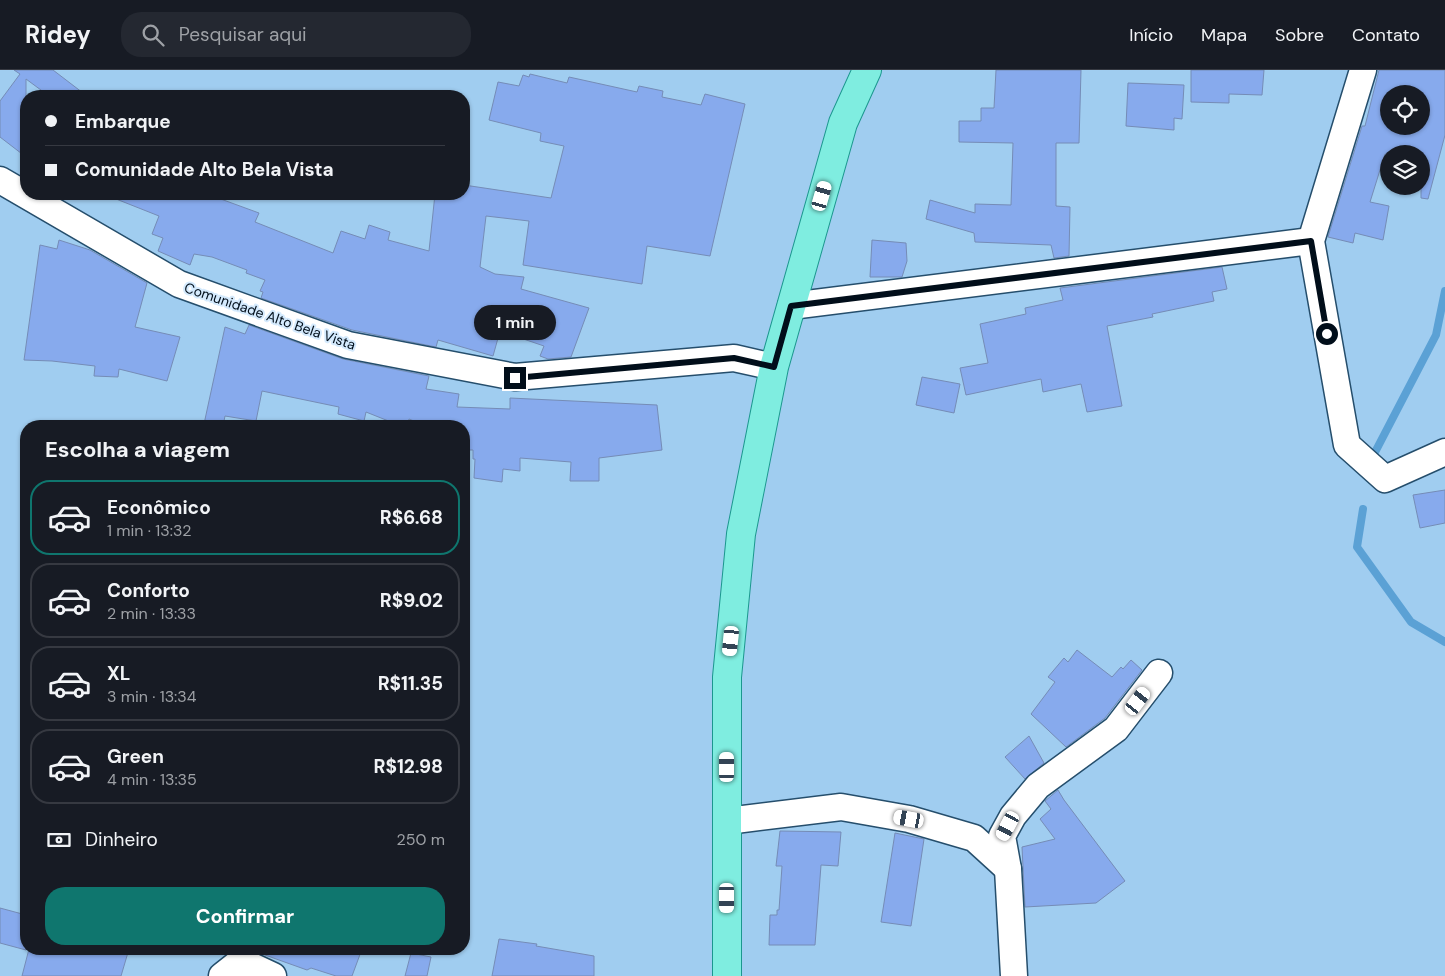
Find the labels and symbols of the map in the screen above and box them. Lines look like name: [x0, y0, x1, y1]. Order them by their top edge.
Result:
car: [810, 180, 833, 212]
street label: Comunidade Alto Bela Vista: [182, 278, 358, 354]
callout: 1 min: [474, 306, 556, 340]
route start: [1316, 323, 1338, 345]
route end: [504, 367, 526, 389]
car: [721, 625, 740, 657]
car: [1122, 685, 1153, 717]
car: [719, 752, 734, 782]
car: [892, 809, 925, 829]
car: [994, 809, 1021, 843]
car: [719, 883, 734, 913]

